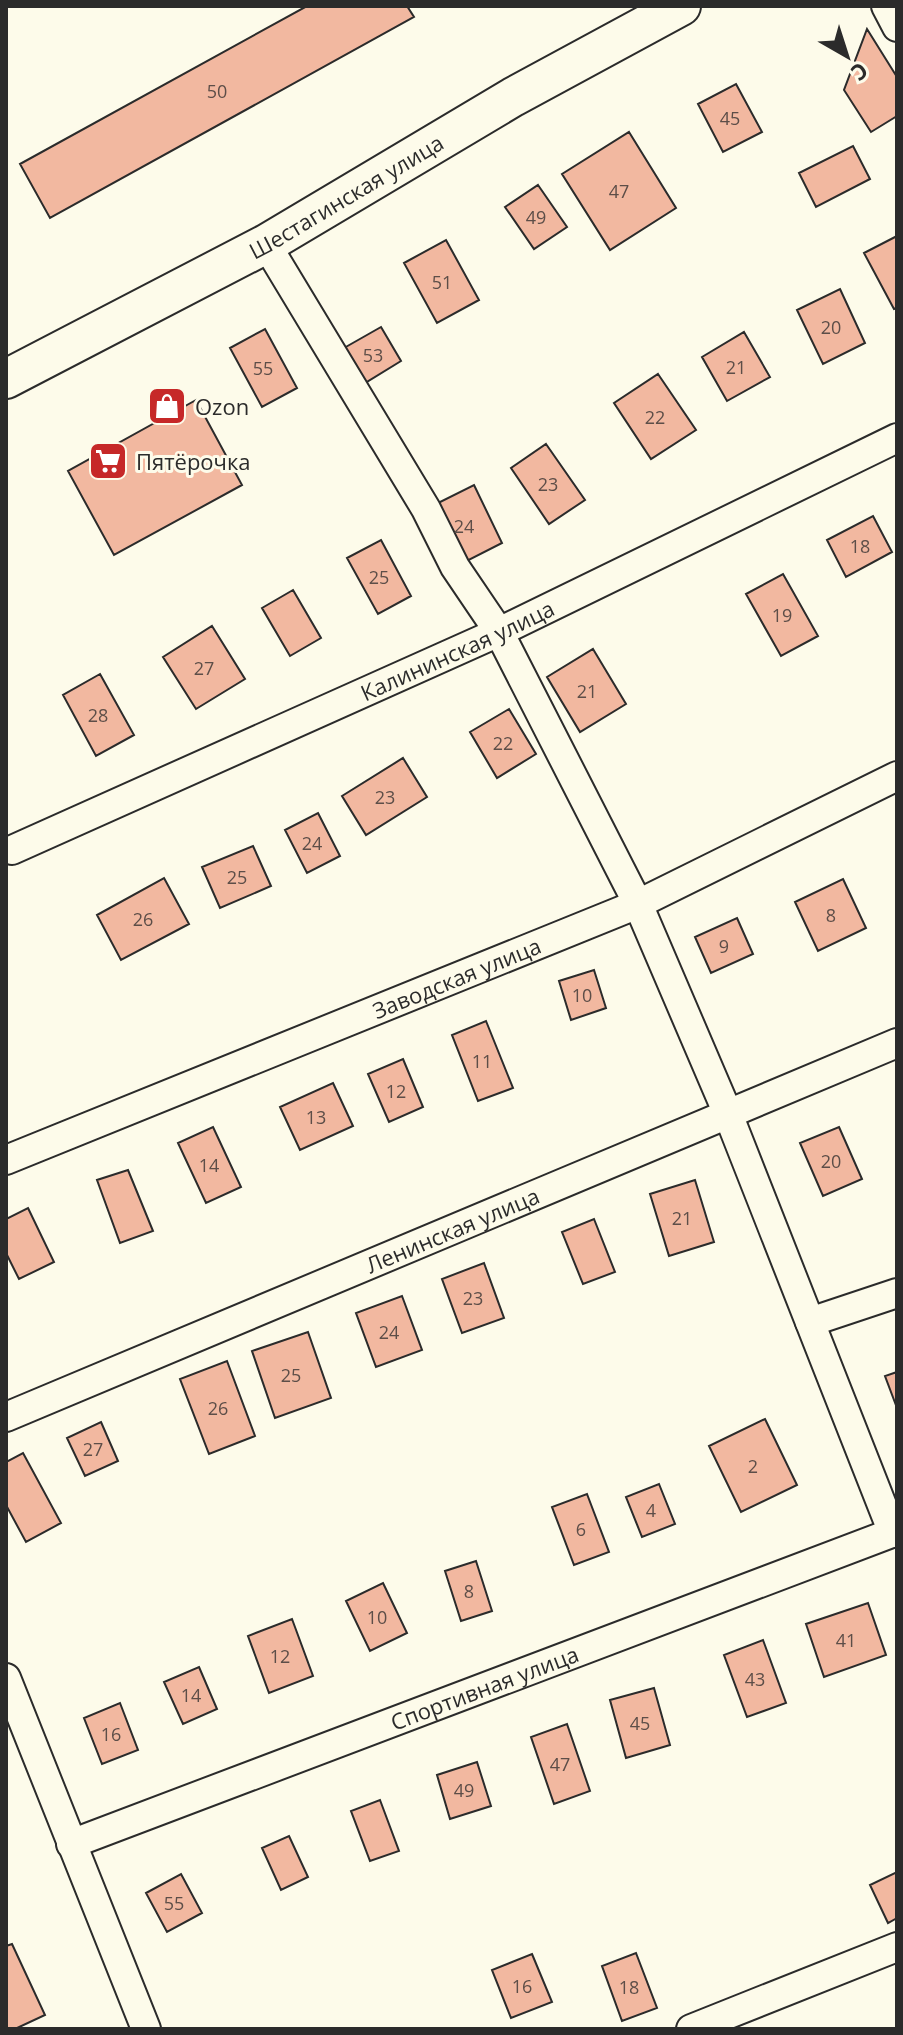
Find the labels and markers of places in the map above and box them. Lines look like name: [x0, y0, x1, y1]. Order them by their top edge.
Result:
shop icon: Ozon: [146, 385, 188, 427]
place label: Ozon: [195, 391, 249, 421]
supermarket icon: Пятёрочка: [87, 440, 129, 482]
place label: Пятёрочка: [136, 446, 251, 476]

